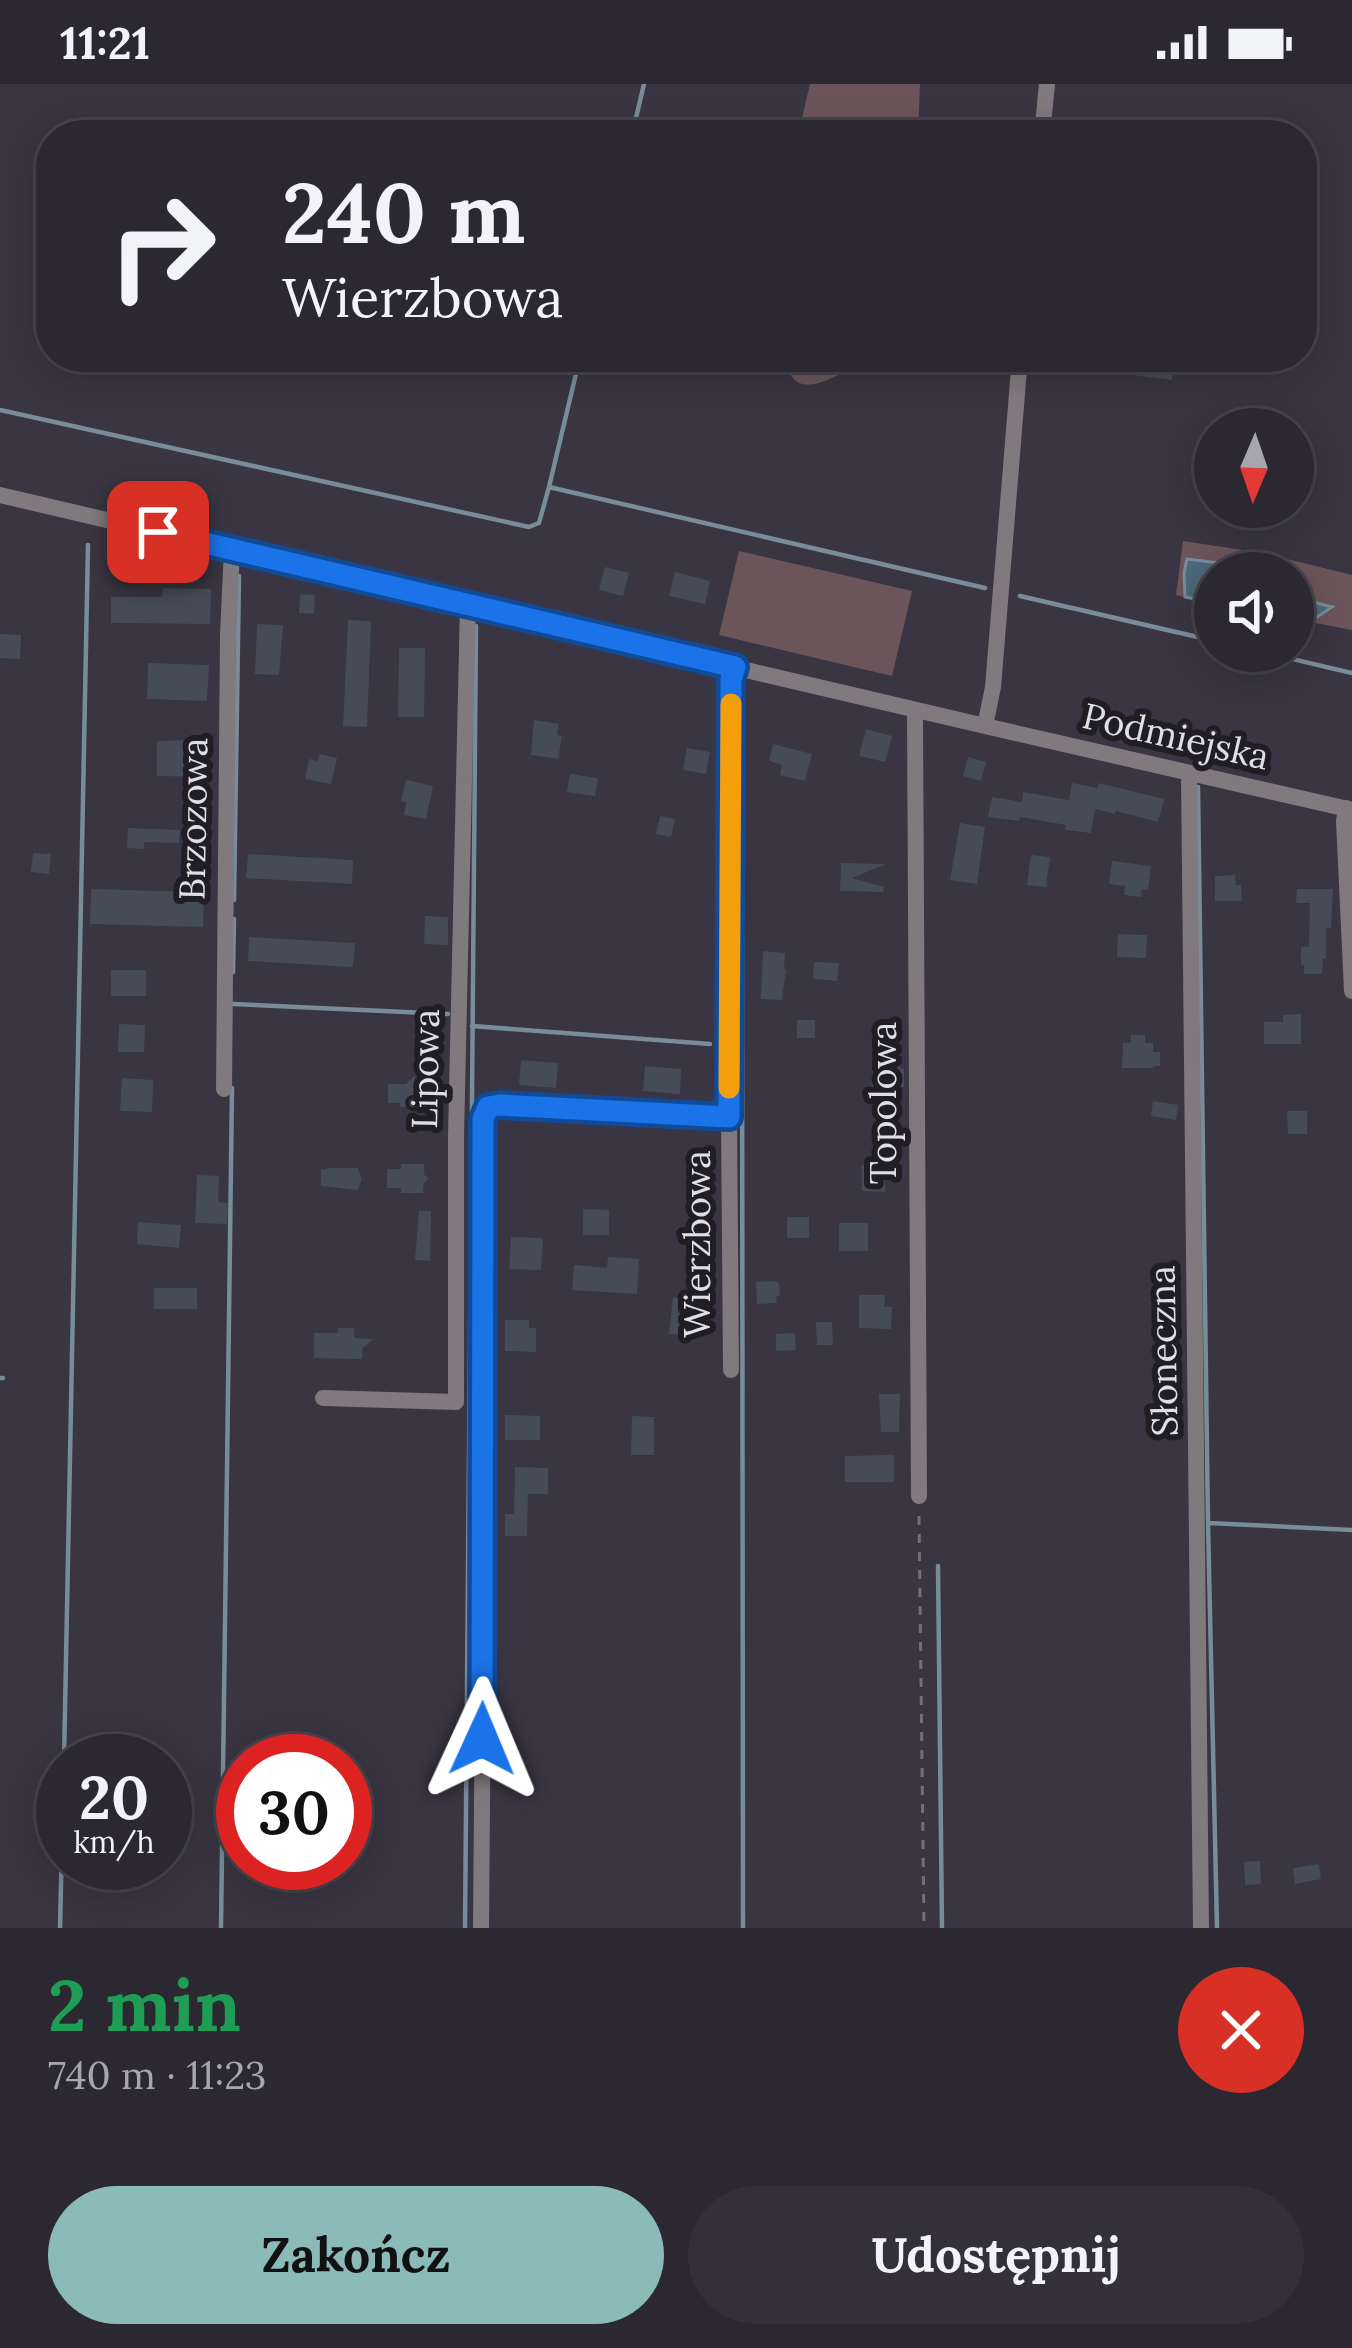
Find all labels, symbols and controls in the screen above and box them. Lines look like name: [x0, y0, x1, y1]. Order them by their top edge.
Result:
text: 11:21: [60, 14, 150, 71]
text: 240 m: [282, 158, 526, 266]
icon: right: [84, 168, 240, 324]
text: Wierzbowa: [282, 263, 563, 332]
north arrow: [1194, 408, 1314, 528]
map controls: [1194, 408, 1314, 672]
pin: [107, 481, 209, 583]
icon: arrive: [125, 499, 191, 565]
button: sound: [1194, 552, 1314, 672]
street label: Podmiejska: [1078, 692, 1274, 780]
street label: Brzozowa: [169, 737, 217, 901]
street label: Lipowa: [401, 1009, 449, 1129]
street label: Topolowa: [860, 1022, 906, 1184]
street label: Wierzbowa: [674, 1150, 720, 1338]
street label: Słoneczna: [1139, 1265, 1187, 1437]
position arrow: [419, 1676, 545, 1802]
speed limit sign: 30: [216, 1734, 372, 1890]
text: 20: [79, 1759, 149, 1835]
text: km/h: [73, 1823, 155, 1861]
text: 2 min: [48, 1959, 241, 2051]
button: close: [1178, 1967, 1304, 2093]
text: 740 m · 11:23: [48, 2050, 266, 2100]
button: Zakończ: [48, 2186, 664, 2324]
button: Udostępnij: [688, 2186, 1304, 2324]

